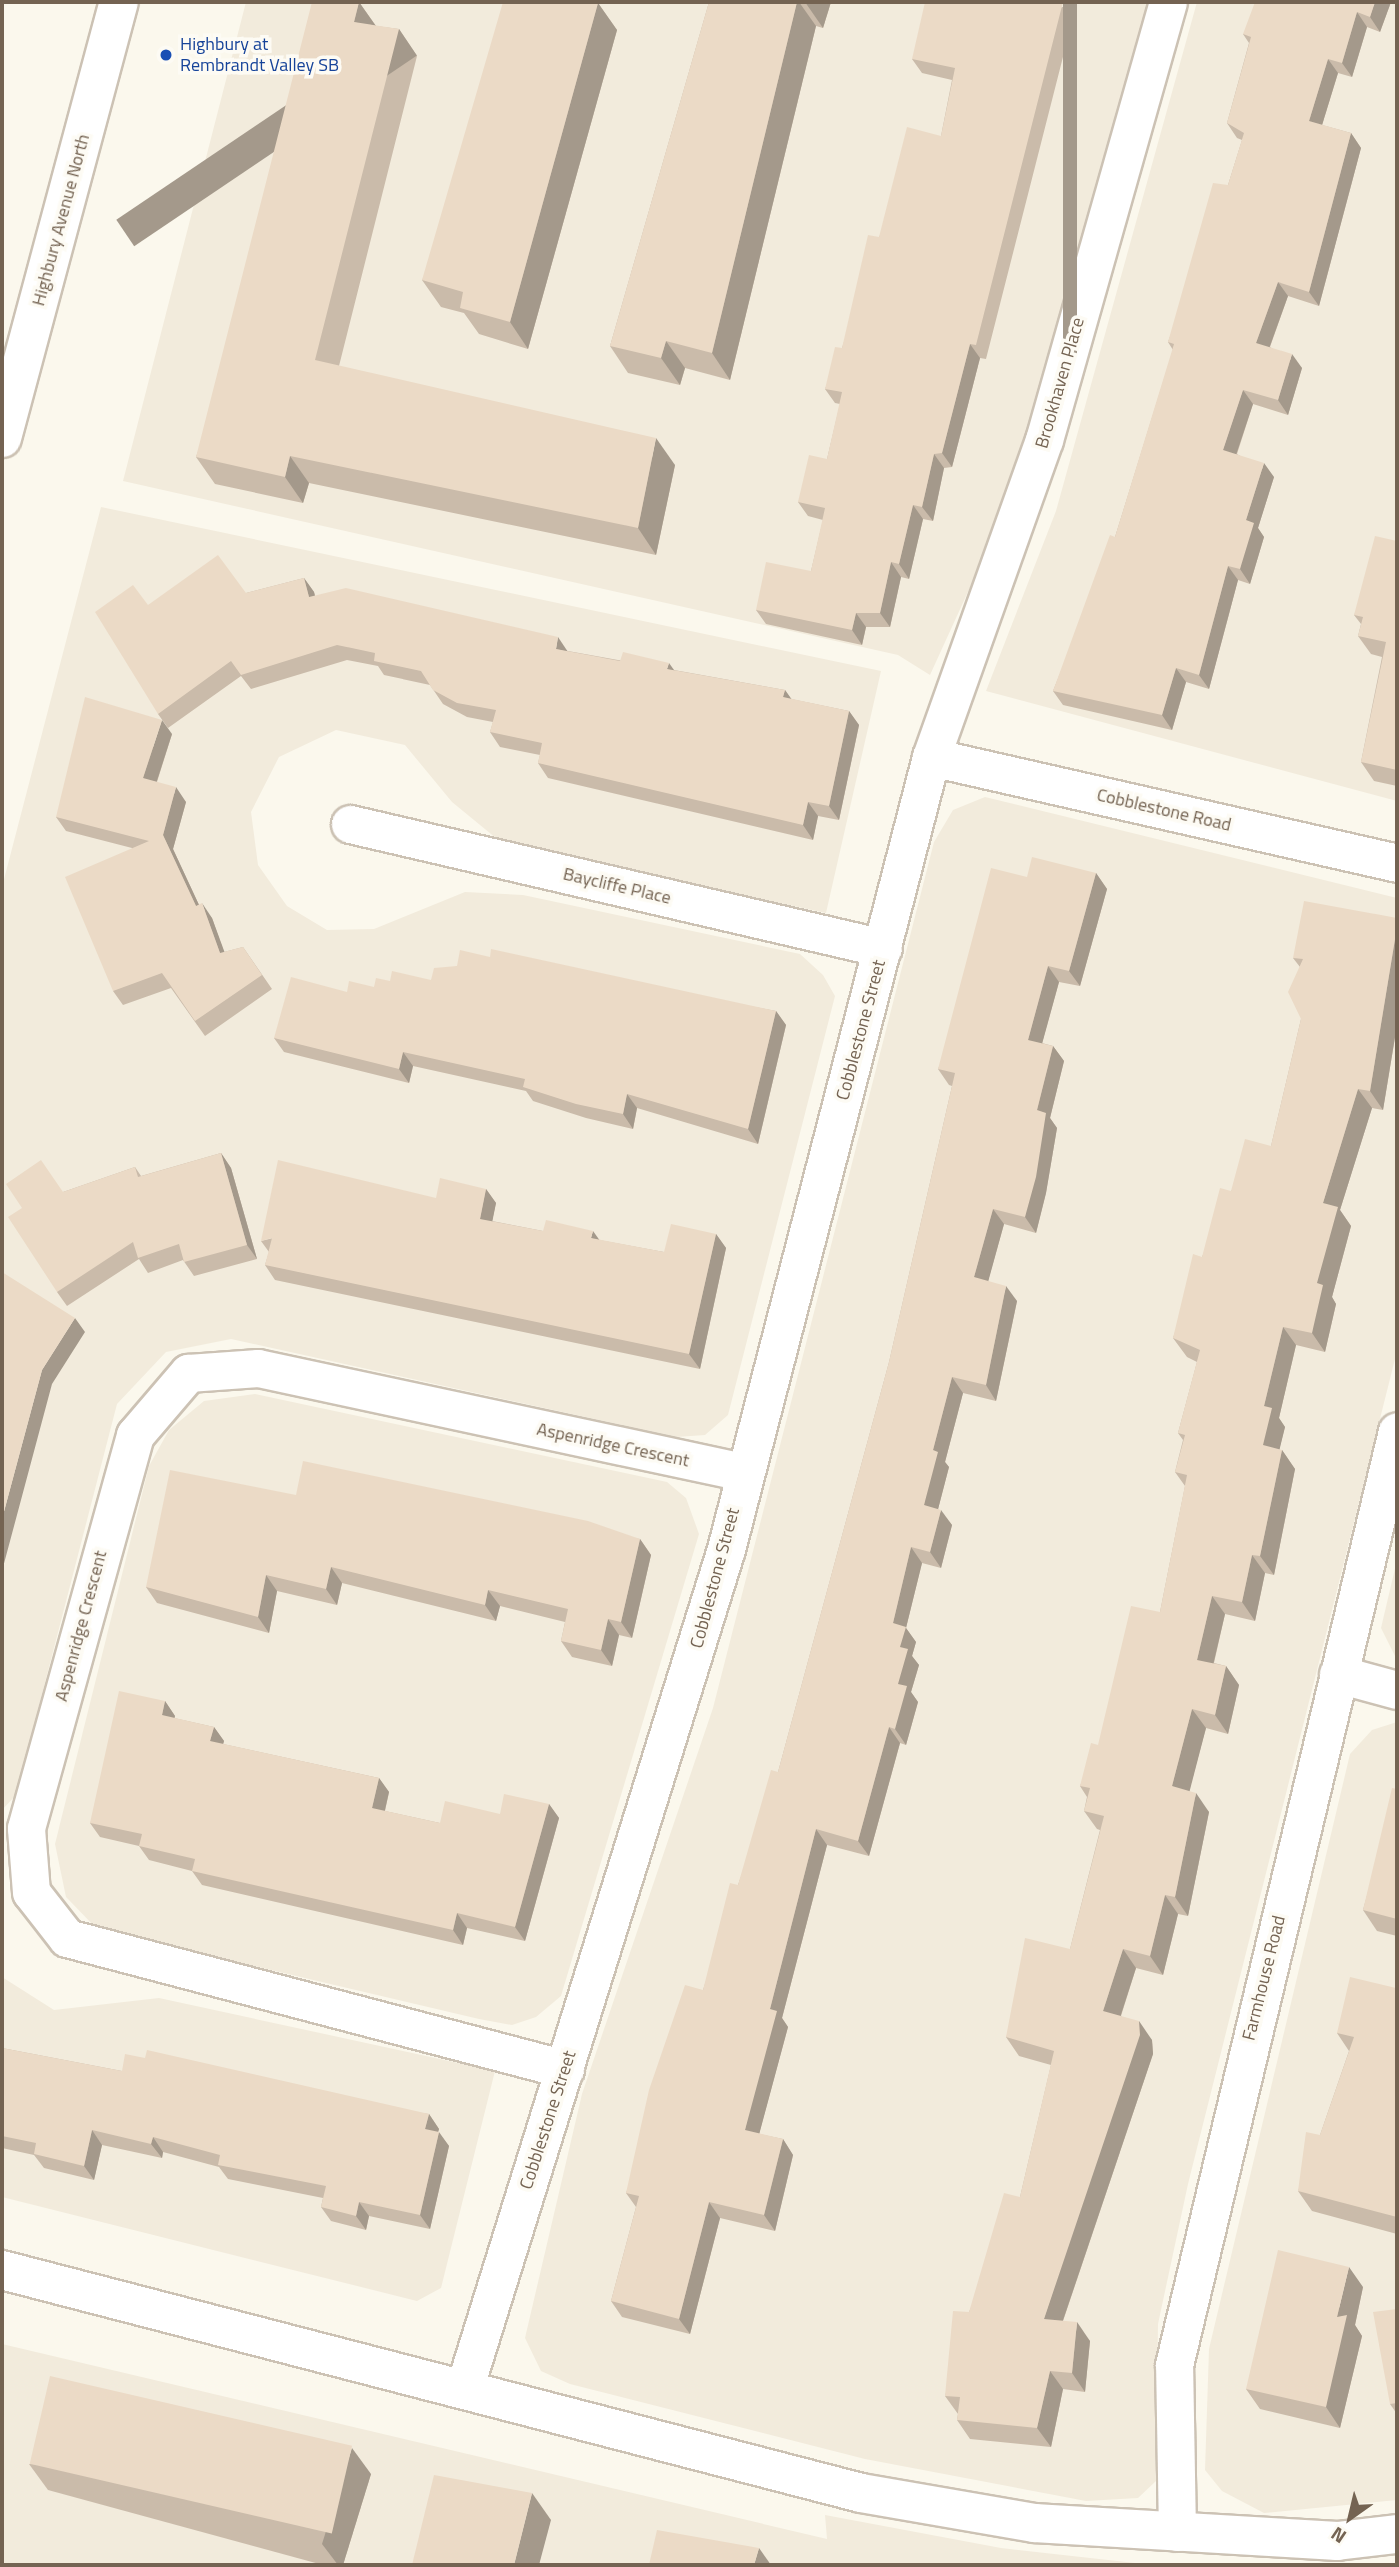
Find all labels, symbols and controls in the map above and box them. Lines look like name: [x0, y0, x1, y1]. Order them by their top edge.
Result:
place label: Highbury at Rembrandt Valley SB: [180, 34, 339, 76]
marker: Highbury at Rembrandt Valley SB: [158, 47, 174, 63]
street label: Highbury Avenue North: [28, 132, 94, 308]
street label: Brookhaven Place: [1031, 315, 1089, 451]
street label: Cobblestone Road: [1095, 784, 1233, 836]
street label: Baycliffe Place: [561, 863, 673, 909]
street label: Cobblestone Street: [832, 957, 890, 1103]
street label: Aspenridge Crescent: [535, 1418, 691, 1472]
street label: Cobblestone Street: [686, 1505, 744, 1651]
street label: Aspenridge Crescent: [50, 1548, 112, 1704]
street label: Farmhouse Road: [1238, 1913, 1290, 2043]
street label: Cobblestone Street: [515, 2048, 581, 2192]
north arrow: [1315, 2483, 1385, 2553]
text: N: [1324, 2520, 1352, 2552]

